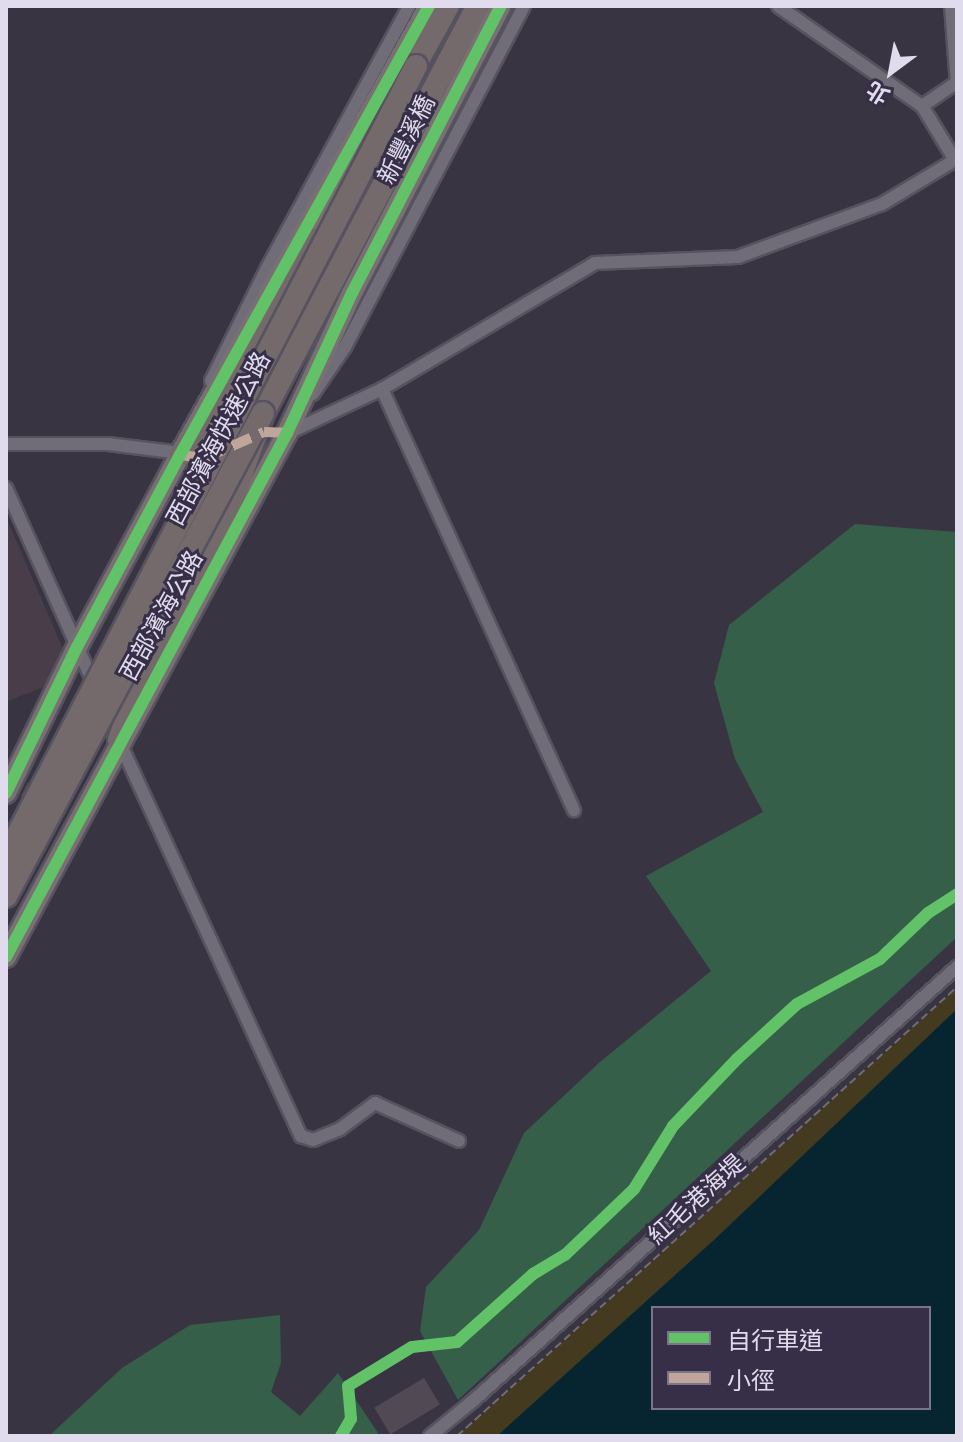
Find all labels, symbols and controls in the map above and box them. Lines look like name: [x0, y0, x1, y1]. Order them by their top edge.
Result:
north arrow: [851, 32, 931, 112]
text: 北: [862, 75, 895, 109]
street label: 新豐溪橋: [372, 91, 442, 189]
street label: 西部濱海快速公路: [161, 347, 277, 531]
street label: 西部濱海公路: [114, 546, 210, 686]
street label: 紅毛港海堤: [643, 1149, 751, 1251]
legend: [651, 1306, 931, 1410]
text: 自行車道: [727, 1327, 823, 1355]
text: 小徑: [727, 1367, 775, 1395]

